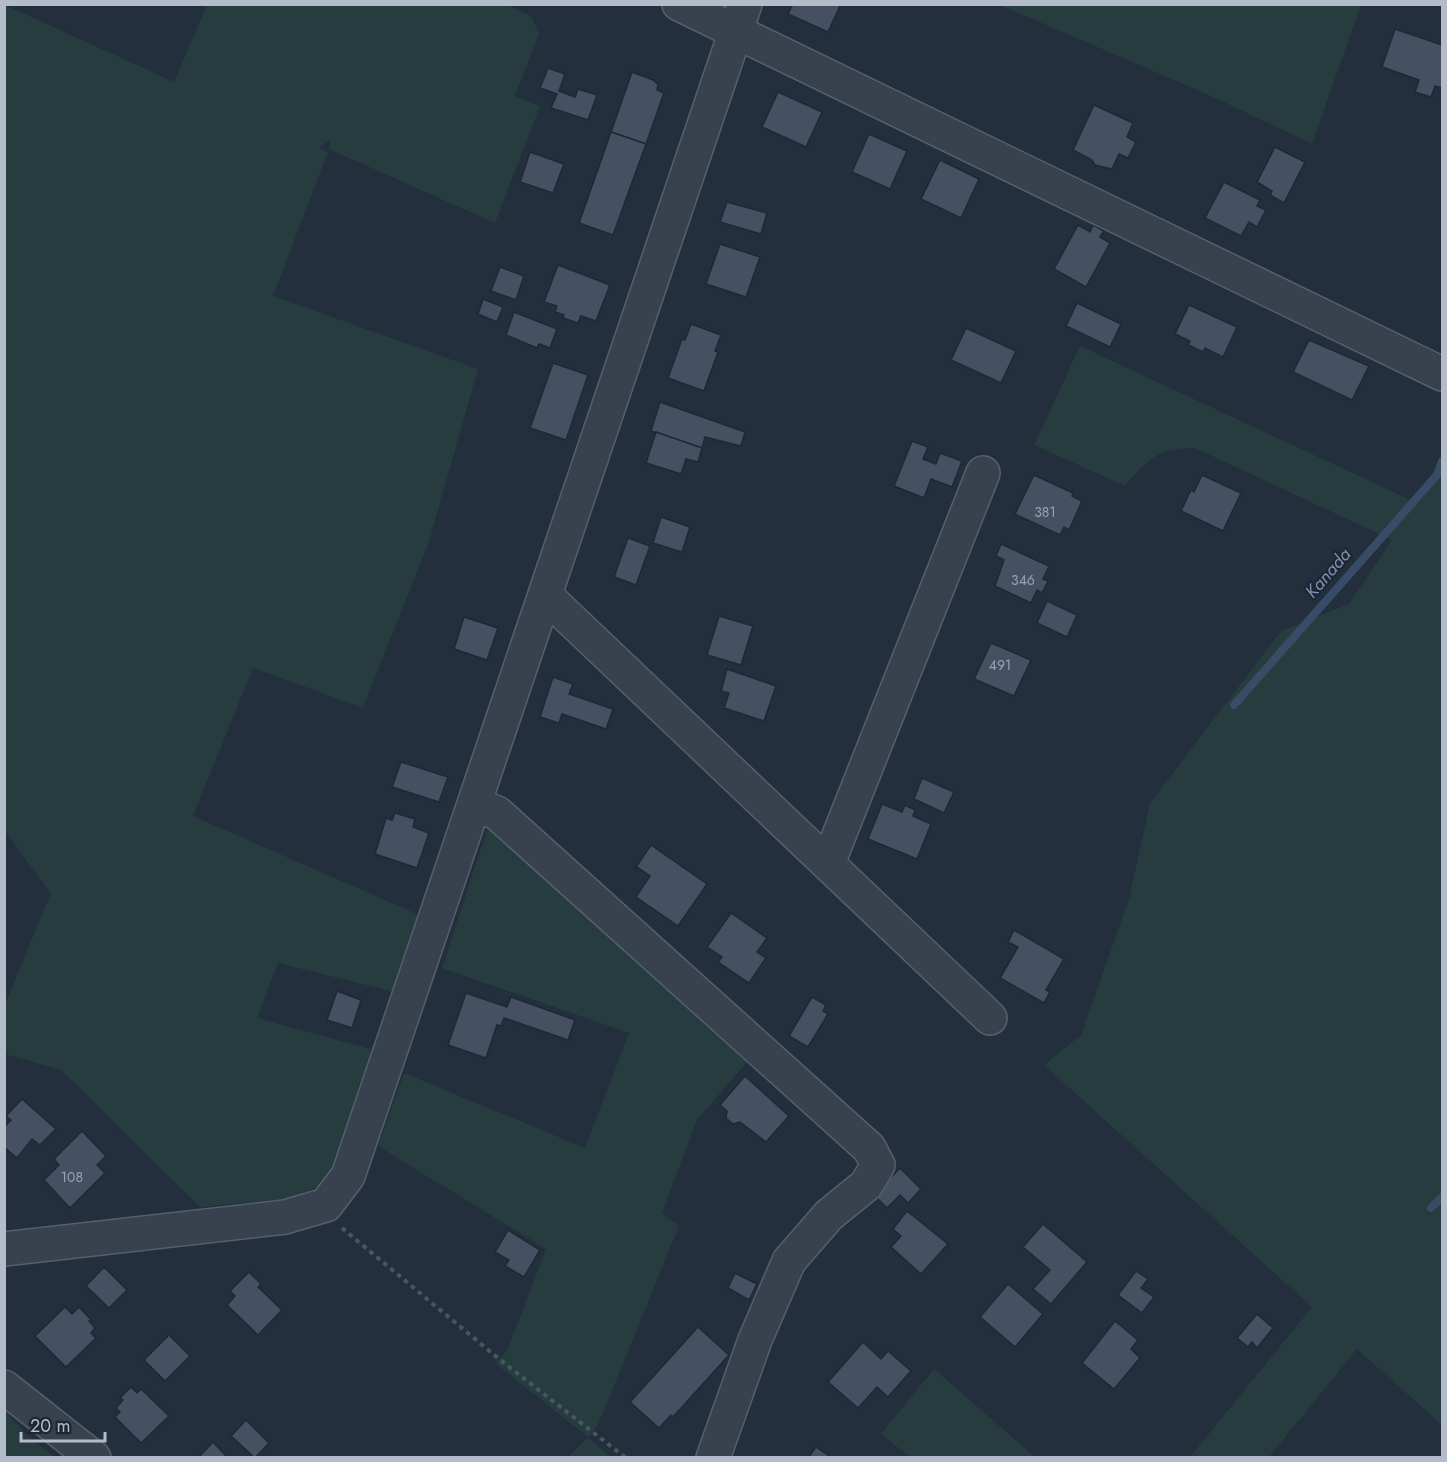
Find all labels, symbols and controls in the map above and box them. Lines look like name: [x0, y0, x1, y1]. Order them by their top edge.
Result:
house number: 381: [1034, 502, 1056, 522]
water label: Kanada: [1299, 542, 1357, 604]
house number: 346: [1011, 570, 1035, 590]
house number: 491: [989, 655, 1011, 675]
house number: 108: [61, 1167, 83, 1187]
scale bar: [21, 1405, 105, 1443]
text: 20 m: [30, 1413, 70, 1439]

